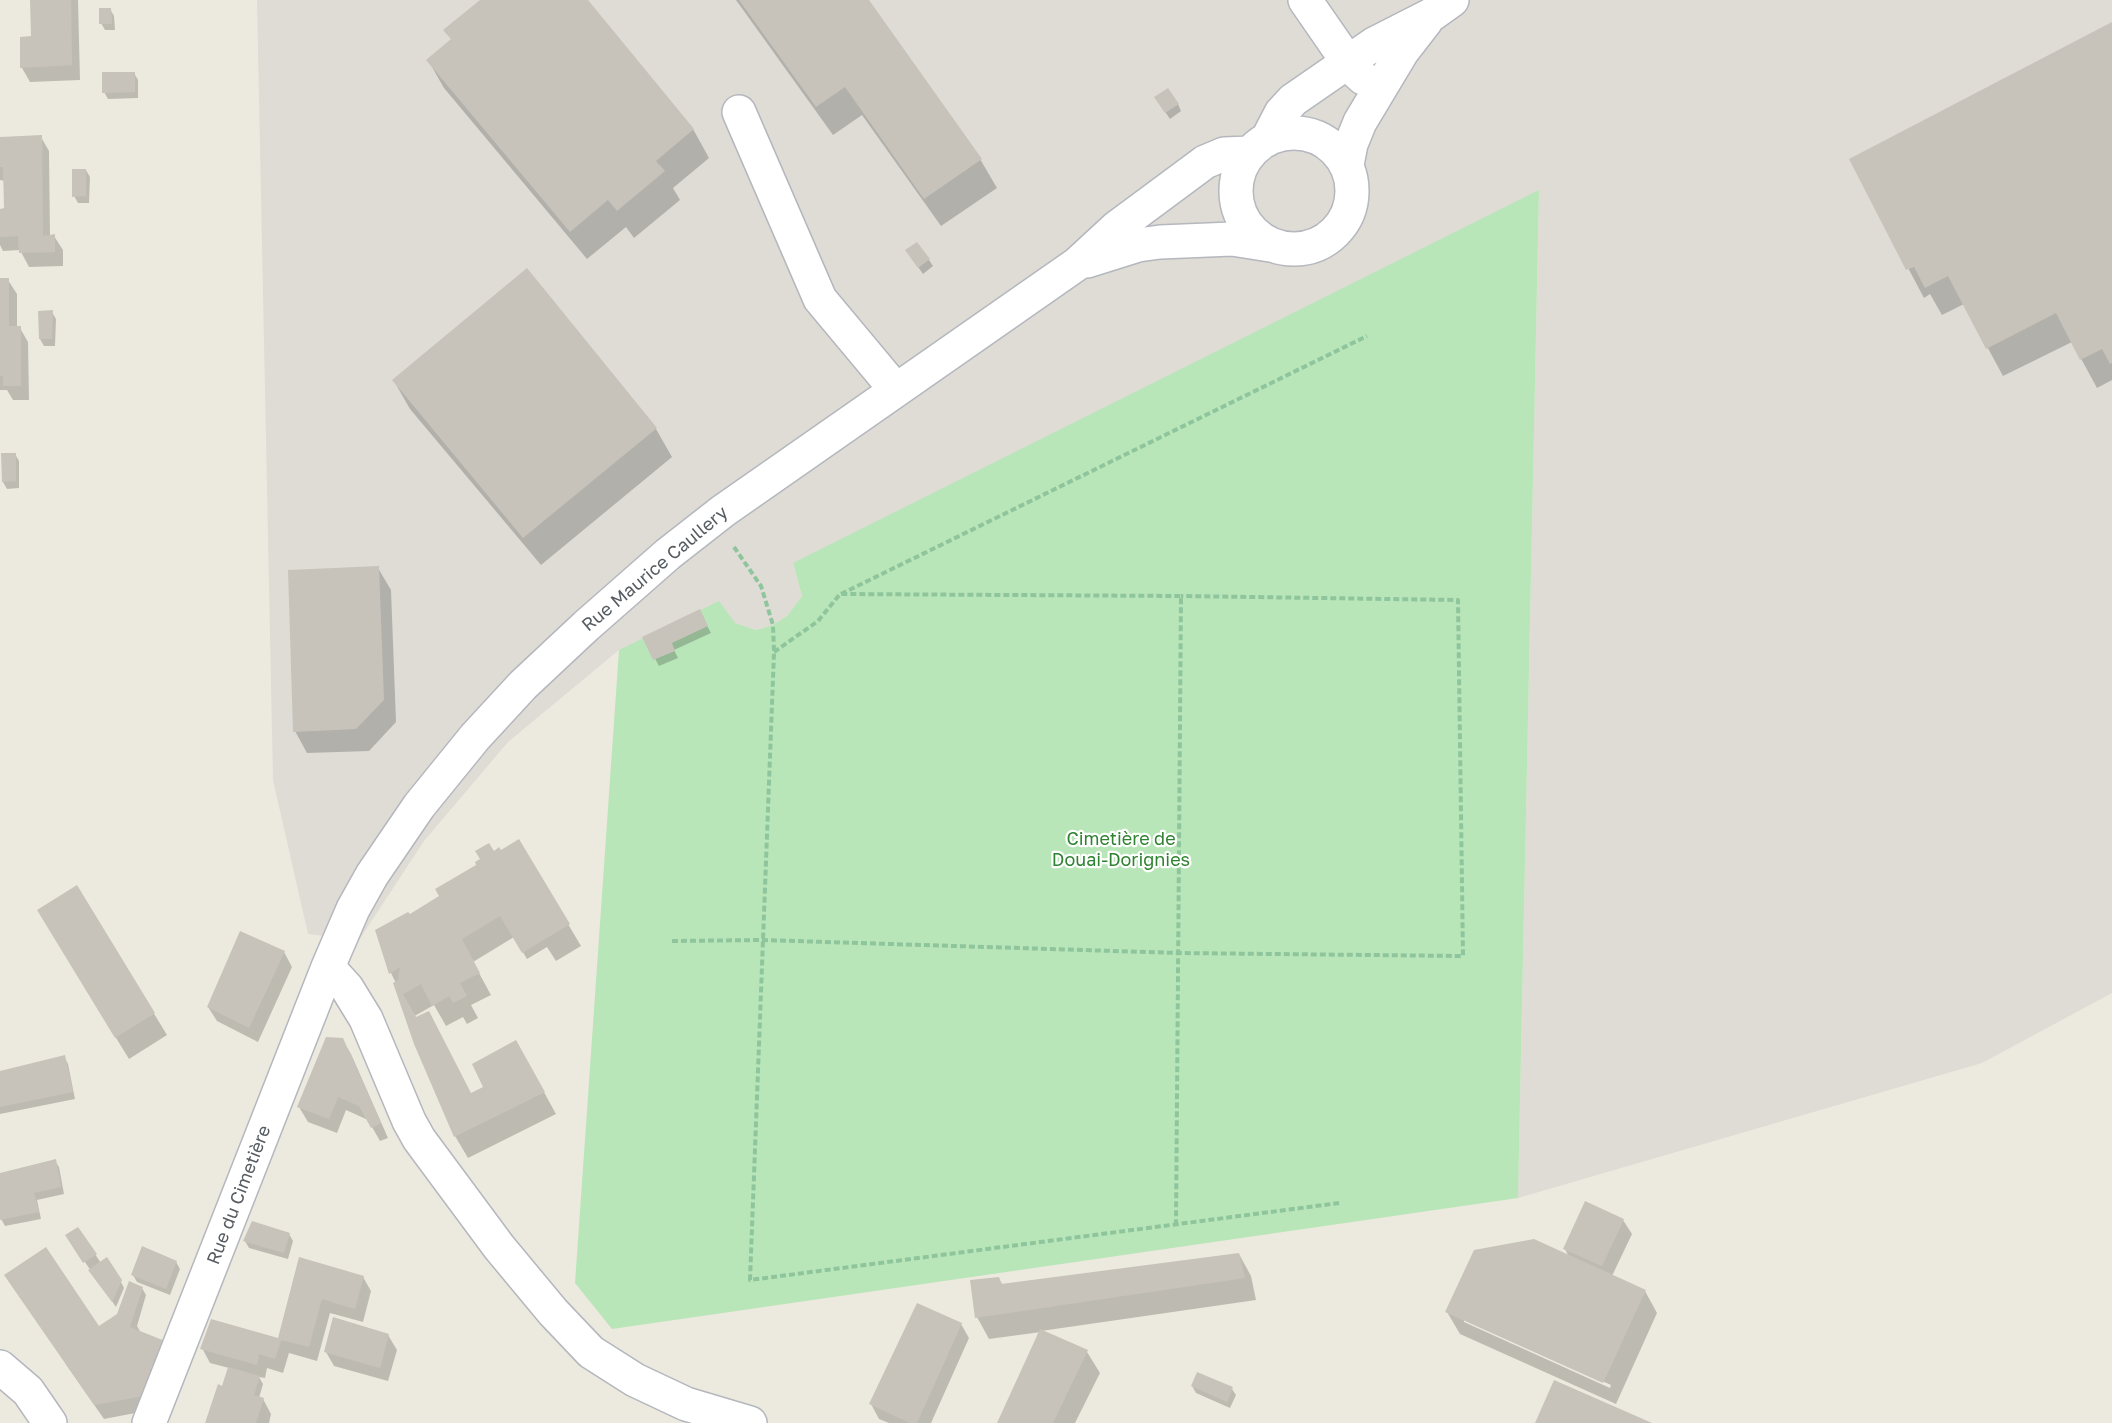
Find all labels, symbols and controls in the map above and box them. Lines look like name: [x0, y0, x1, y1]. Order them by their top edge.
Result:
street label: Rue Maurice Caullery: [578, 502, 732, 636]
park label: Cimetière de Douai-Dorignies: [1052, 828, 1190, 870]
street label: Rue du Cimetière: [203, 1122, 275, 1268]

